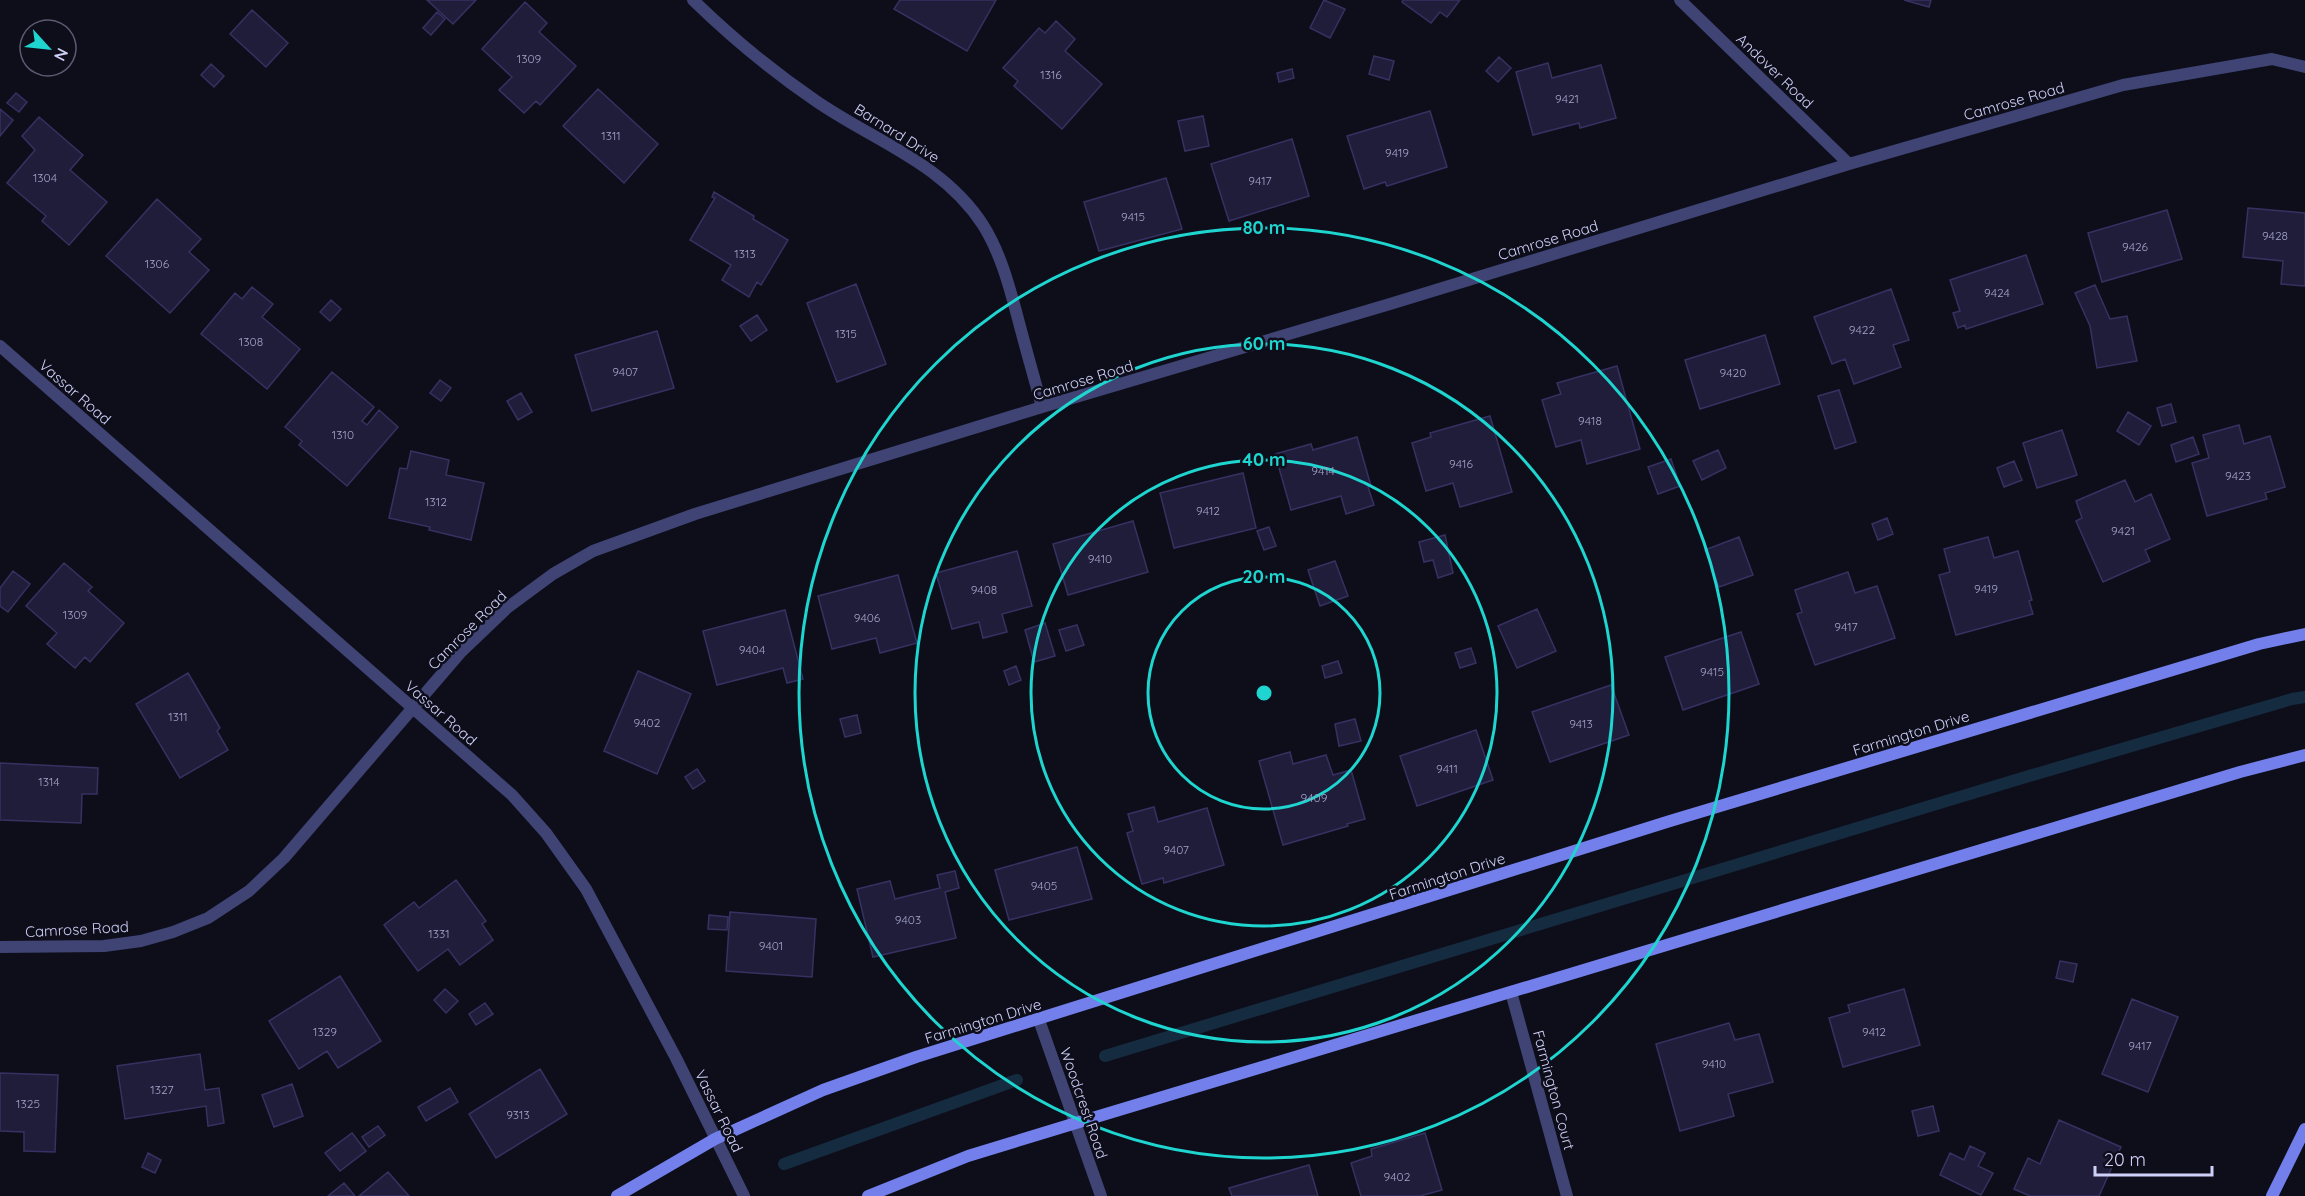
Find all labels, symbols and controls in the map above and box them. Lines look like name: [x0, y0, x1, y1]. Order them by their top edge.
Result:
north arrow: [18, 18, 78, 78]
street label: Andover Road: [1732, 29, 1818, 113]
text: N: [50, 45, 73, 65]
house number: 1309: [517, 51, 542, 66]
house number: 1316: [1040, 67, 1062, 82]
street label: Camrose Road: [1961, 78, 2067, 124]
house number: 9421: [1555, 91, 1579, 106]
street label: Barnard Drive: [851, 99, 943, 167]
house number: 1311: [601, 128, 621, 143]
house number: 9419: [1385, 145, 1409, 160]
house number: 1304: [33, 170, 57, 185]
house number: 9417: [1248, 173, 1272, 188]
house number: 9415: [1121, 209, 1145, 224]
text: 80 m: [1243, 216, 1285, 239]
street label: Camrose Road: [1496, 216, 1600, 264]
house number: 9428: [2262, 228, 2288, 243]
house number: 9426: [2122, 239, 2149, 254]
house number: 1313: [734, 246, 756, 261]
house number: 1306: [145, 256, 170, 271]
house number: 9424: [1984, 285, 2010, 300]
house number: 9422: [1849, 322, 1876, 337]
house number: 1315: [835, 326, 857, 341]
text: 60 m: [1243, 332, 1285, 355]
house number: 1308: [239, 334, 263, 349]
street label: Vassar Road: [35, 356, 115, 428]
street label: Camrose Road: [1031, 356, 1135, 404]
house number: 9407: [612, 364, 638, 379]
house number: 9420: [1720, 365, 1746, 380]
house number: 9418: [1578, 413, 1602, 428]
house number: 1310: [332, 427, 354, 442]
text: 40 m: [1242, 448, 1286, 471]
house number: 9416: [1449, 456, 1473, 471]
house number: 9414: [1311, 463, 1335, 478]
house number: 9423: [2225, 468, 2251, 483]
house number: 1312: [425, 494, 447, 509]
house number: 9412: [1196, 503, 1220, 518]
house number: 9421: [2111, 523, 2135, 538]
house number: 9410: [1088, 551, 1112, 566]
text: 20 m: [1243, 565, 1285, 588]
house number: 9419: [1974, 581, 1998, 596]
house number: 9408: [971, 582, 997, 597]
street label: Camrose Road: [424, 587, 510, 673]
house number: 1309: [63, 607, 88, 622]
house number: 9406: [854, 610, 881, 625]
house number: 9417: [1834, 619, 1858, 634]
house number: 9404: [739, 642, 765, 657]
house number: 9415: [1700, 664, 1724, 679]
street label: Vassar Road: [401, 677, 481, 749]
centre of rings: [1254, 683, 1274, 703]
street label: Farmington Drive: [1850, 706, 1972, 760]
house number: 1311: [168, 709, 188, 724]
house number: 9402: [634, 715, 661, 730]
house number: 9413: [1569, 716, 1593, 731]
house number: 9411: [1436, 761, 1458, 776]
house number: 1314: [38, 774, 60, 789]
house number: 9409: [1301, 790, 1328, 805]
house number: 9407: [1163, 842, 1189, 857]
street label: Farmington Drive: [1387, 848, 1507, 904]
house number: 9405: [1031, 878, 1057, 893]
house number: 9403: [895, 912, 921, 927]
street label: Camrose Road: [25, 917, 129, 941]
house number: 1331: [428, 926, 450, 941]
house number: 9401: [759, 938, 783, 953]
street label: Farmington Drive: [922, 994, 1044, 1048]
house number: 1329: [313, 1024, 337, 1039]
house number: 9412: [1862, 1024, 1886, 1039]
street label: Farmington Court: [1529, 1028, 1579, 1152]
house number: 9417: [2128, 1038, 2152, 1053]
street label: Woodcrest Road: [1056, 1045, 1112, 1161]
house number: 9410: [1702, 1056, 1726, 1071]
street label: Vassar Road: [691, 1067, 747, 1155]
house number: 1327: [150, 1082, 174, 1097]
house number: 1325: [16, 1096, 40, 1111]
house number: 9313: [506, 1107, 530, 1122]
scale bar: [2095, 1139, 2212, 1177]
text: 20 m: [2104, 1148, 2146, 1171]
house number: 9402: [1384, 1169, 1411, 1184]

